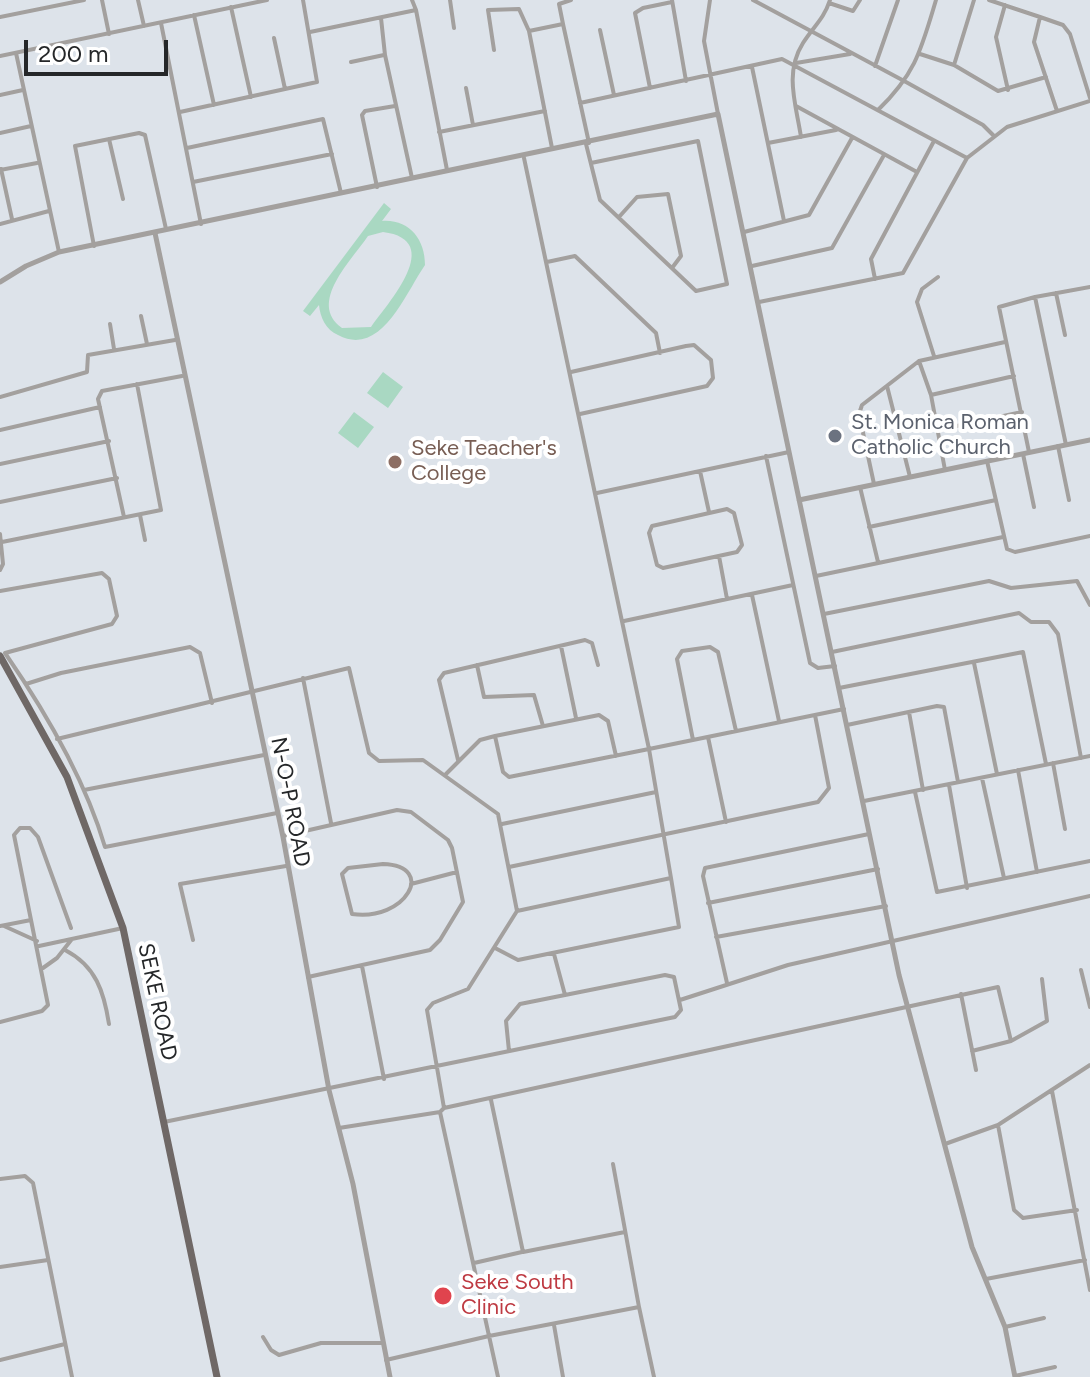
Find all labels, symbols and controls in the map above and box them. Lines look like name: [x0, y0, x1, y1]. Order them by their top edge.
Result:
scale bar: [28, 24, 172, 74]
text: 200 m: [38, 39, 109, 68]
place label: St. Monica Roman Catholic Church: [851, 410, 1029, 462]
marker: St. Monica Roman Catholic Church: [826, 427, 844, 445]
place label: Seke Teacher's College: [411, 436, 557, 488]
marker: Seke Teacher's College: [386, 453, 404, 471]
street label: N-O-P ROAD: [264, 735, 316, 869]
street label: SEKE ROAD: [132, 941, 182, 1063]
place label: Seke South Clinic: [461, 1270, 574, 1322]
marker: Seke South Clinic: [432, 1285, 454, 1307]

